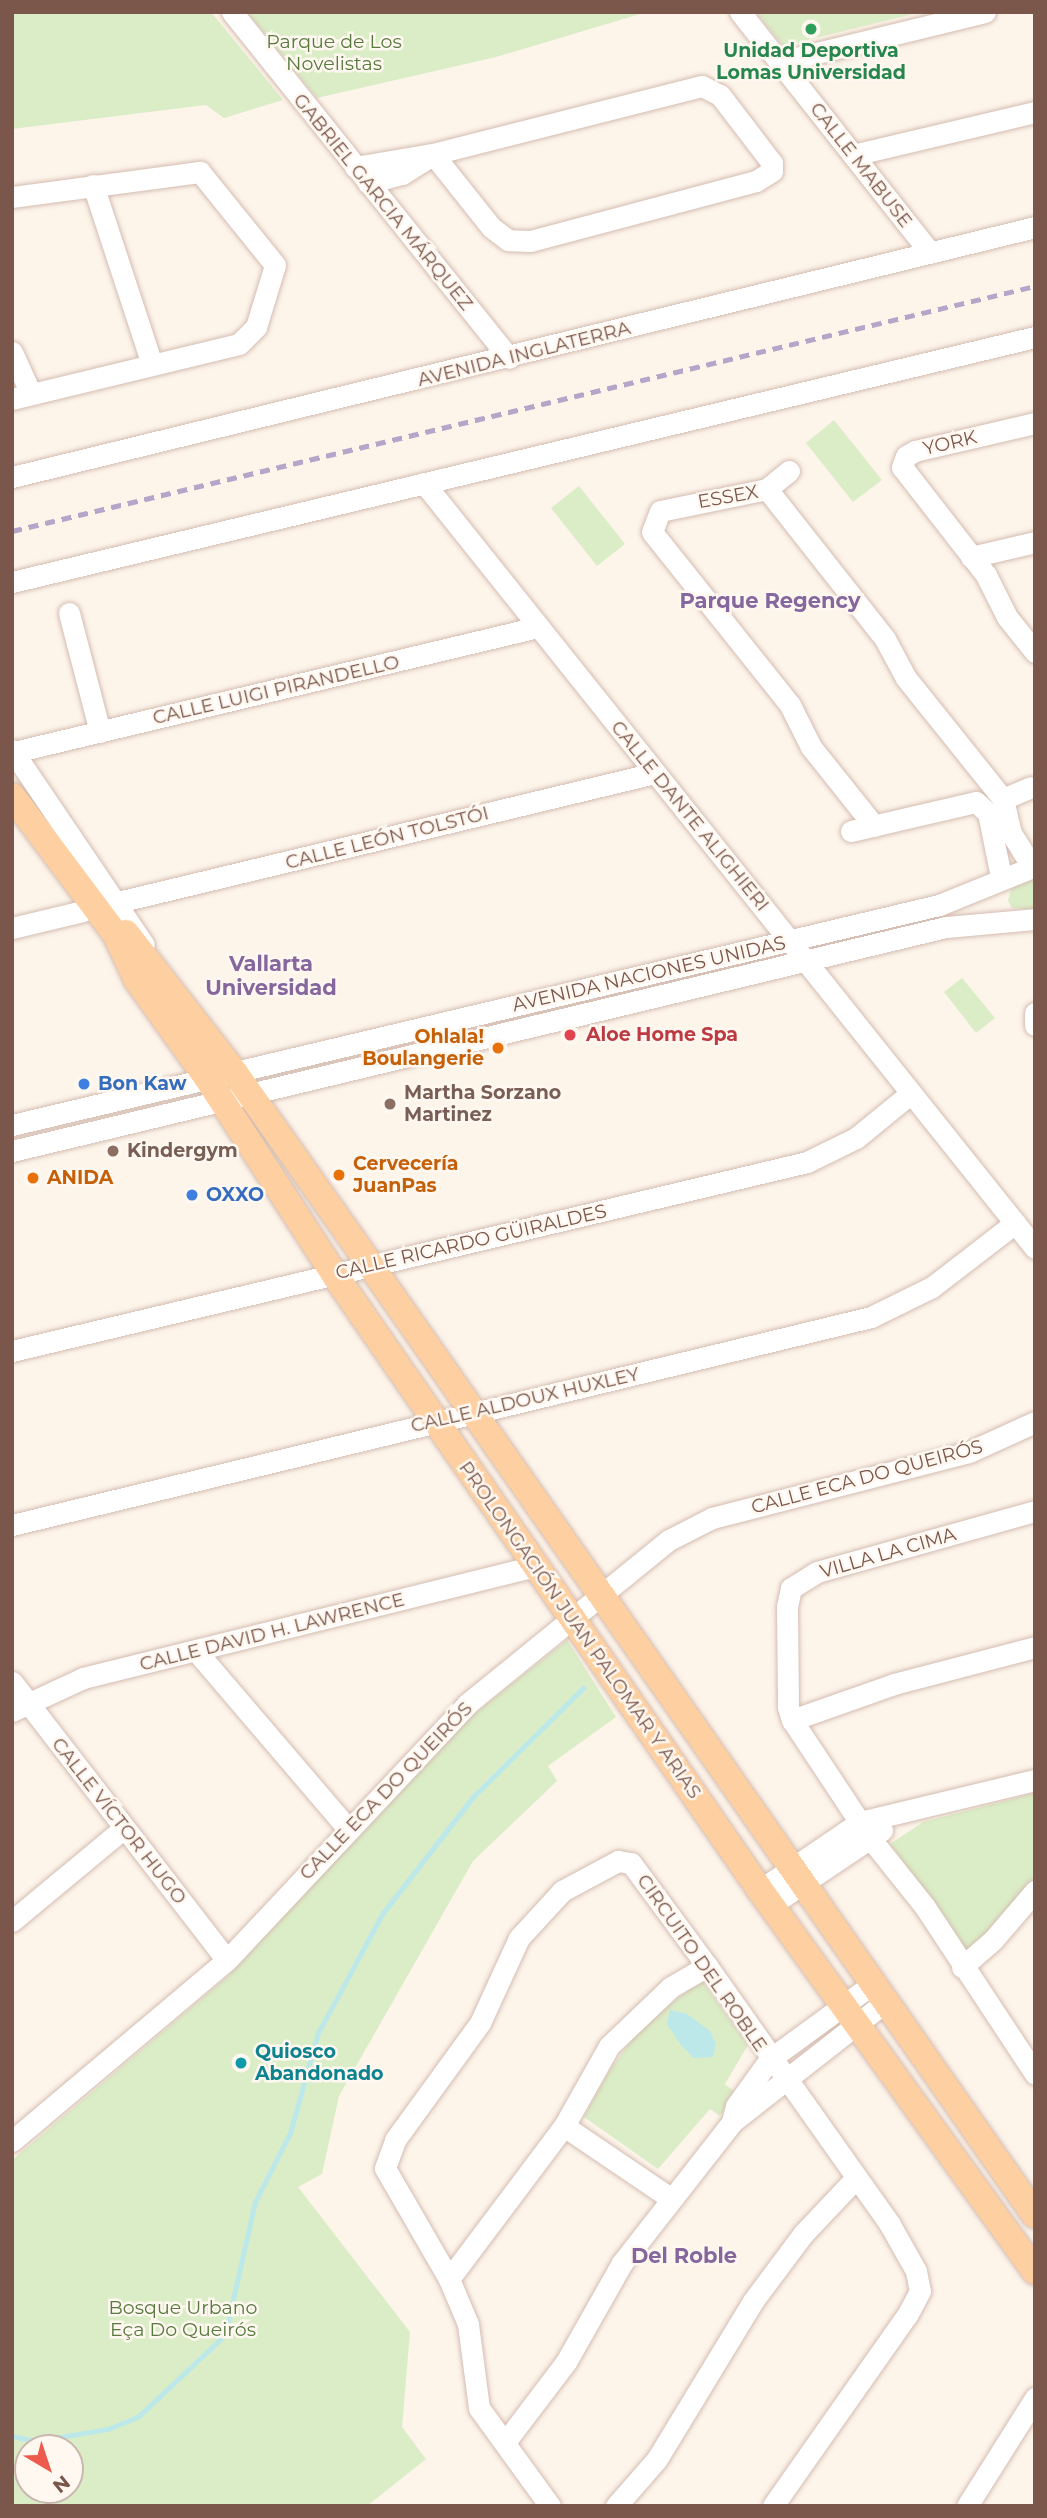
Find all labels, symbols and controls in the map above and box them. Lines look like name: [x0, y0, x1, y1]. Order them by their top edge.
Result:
marker: Unidad Deportiva Lomas Universidad: [803, 21, 819, 37]
park label: Parque de Los Novelistas: [266, 31, 402, 75]
place label: Unidad Deportiva Lomas Universidad: [716, 40, 906, 84]
street label: GABRIEL GARCIA MÁRQUEZ: [288, 89, 478, 315]
street label: CALLE MABUSE: [805, 98, 917, 232]
street label: AVENIDA INGLATERRA: [415, 316, 633, 392]
street label: YORK: [921, 426, 979, 460]
street label: ESSEX: [696, 480, 760, 514]
district label: Parque Regency: [679, 588, 861, 614]
street label: CALLE LUIGI PIRANDELLO: [150, 651, 402, 729]
street label: CALLE DANTE ALIGHIERI: [606, 716, 774, 916]
street label: CALLE LEÓN TOLSTÓI: [283, 802, 491, 874]
street label: AVENIDA NACIONES UNIDAS: [510, 931, 788, 1017]
district label: Vallarta Universidad: [205, 951, 337, 1001]
place label: Aloe Home Spa: [586, 1024, 738, 1046]
marker: Aloe Home Spa: [560, 1025, 580, 1045]
place label: Ohlala! Boulangerie: [362, 1026, 484, 1070]
marker: Ohlala! Boulangerie: [490, 1040, 506, 1056]
place label: Bon Kaw: [98, 1073, 187, 1095]
marker: Bon Kaw: [76, 1076, 92, 1092]
place label: Martha Sorzano Martinez: [404, 1082, 561, 1126]
marker: Martha Sorzano Martinez: [382, 1096, 398, 1112]
place label: Kindergym: [127, 1140, 238, 1162]
marker: Kindergym: [105, 1143, 121, 1159]
place label: Cervecería JuanPas: [353, 1153, 459, 1197]
place label: ANIDA: [47, 1167, 113, 1189]
marker: Cervecería JuanPas: [331, 1167, 347, 1183]
marker: ANIDA: [25, 1170, 41, 1186]
place label: OXXO: [206, 1184, 264, 1206]
marker: OXXO: [184, 1187, 200, 1203]
street label: CALLE RICARDO GÜIRALDES: [333, 1200, 609, 1284]
street label: CALLE ALDOUX HUXLEY: [409, 1363, 641, 1437]
street label: CALLE ECA DO QUEIRÓS: [749, 1435, 985, 1519]
street label: PROLONGACIÓN JUAN PALOMAR Y ARIAS: [454, 1457, 706, 1803]
street label: VILLA LA CIMA: [817, 1523, 959, 1583]
street label: CALLE DAVID H. LAWRENCE: [137, 1588, 407, 1676]
street label: CALLE ECA DO QUEIRÓS: [295, 1697, 477, 1885]
street label: CALLE VÍCTOR HUGO: [47, 1733, 191, 1909]
street label: CIRCUITO DEL ROBLE: [632, 1870, 772, 2056]
place label: Quiosco Abandonado: [255, 2041, 384, 2085]
marker: Quiosco Abandonado: [233, 2055, 249, 2071]
district label: Del Roble: [631, 2243, 737, 2269]
park label: Bosque Urbano Eça Do Queirós: [109, 2297, 257, 2341]
north arrow: [14, 2434, 84, 2504]
text: N: [48, 2470, 74, 2498]

